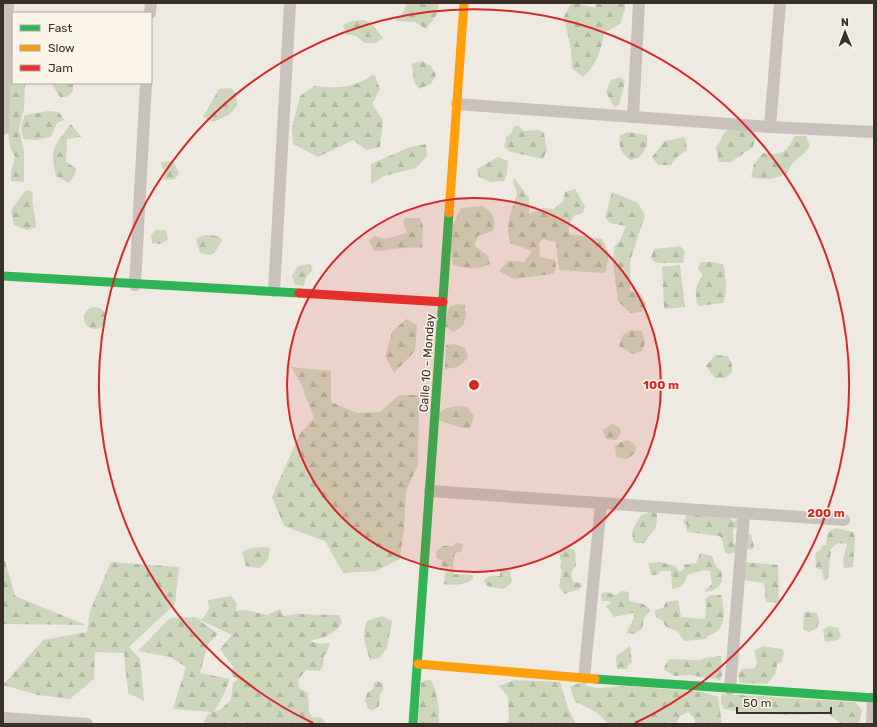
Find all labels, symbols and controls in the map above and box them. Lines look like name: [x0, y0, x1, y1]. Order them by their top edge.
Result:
legend: [12, 12, 152, 84]
north arrow: [825, 12, 865, 52]
text: N: [841, 16, 849, 29]
text: Fast: [48, 21, 72, 35]
text: Slow: [48, 41, 75, 55]
text: Jam: [48, 61, 73, 75]
street label: Calle 10 - Monday: [417, 313, 437, 413]
centre of rings: [467, 378, 481, 392]
text: 100 m: [643, 378, 679, 392]
text: 200 m: [807, 506, 845, 520]
scale bar: [737, 689, 831, 715]
text: 50 m: [743, 696, 771, 710]

